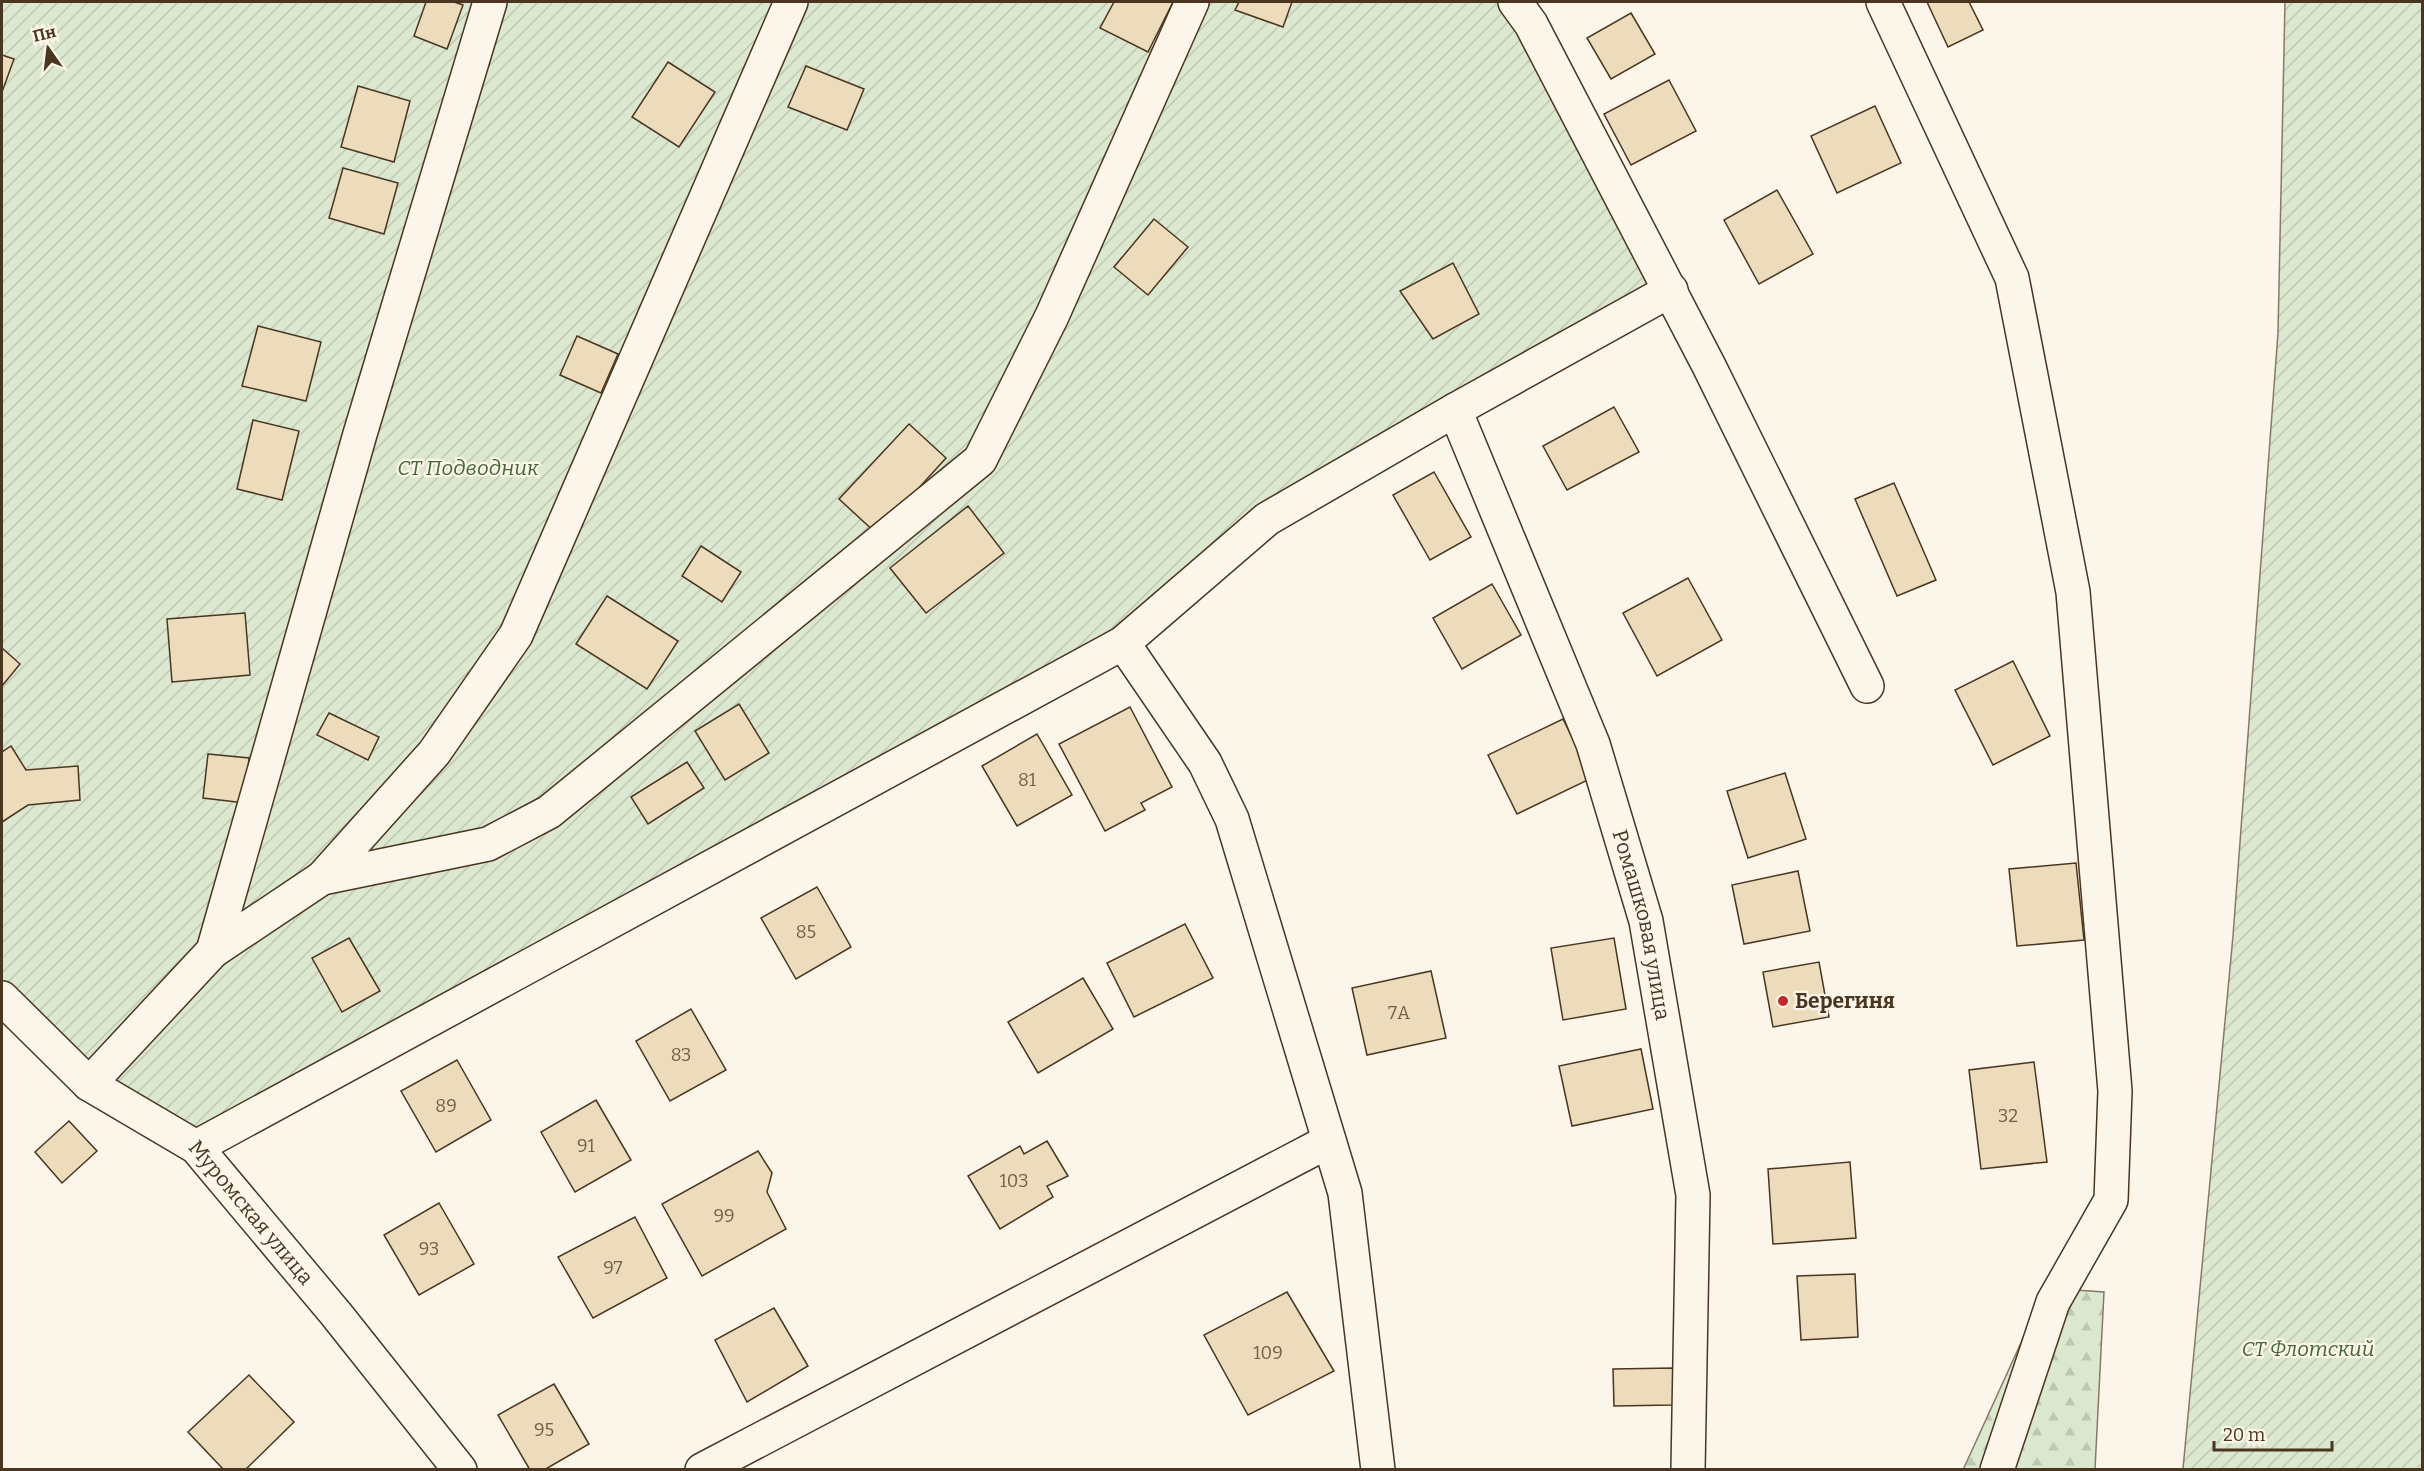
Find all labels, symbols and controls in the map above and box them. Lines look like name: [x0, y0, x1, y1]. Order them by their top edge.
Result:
north arrow: [18, 18, 78, 78]
text: Пн: [31, 22, 58, 46]
park label: СТ Подводник: [397, 455, 539, 481]
house number: 81: [1018, 769, 1037, 791]
street label: Ромашковая улица: [1606, 827, 1676, 1023]
house number: 85: [796, 921, 816, 943]
place label: Берегиня: [1795, 988, 1895, 1014]
marker: Берегиня: [1776, 994, 1790, 1008]
house number: 7А: [1388, 1002, 1410, 1024]
house number: 83: [671, 1044, 691, 1066]
house number: 89: [435, 1095, 457, 1117]
house number: 32: [1998, 1105, 2018, 1127]
street label: Муромская улица: [183, 1135, 319, 1291]
house number: 91: [577, 1135, 596, 1157]
house number: 103: [999, 1170, 1029, 1192]
house number: 99: [713, 1205, 735, 1227]
house number: 93: [419, 1238, 439, 1260]
house number: 97: [603, 1257, 623, 1279]
park label: СТ Флотский: [2241, 1336, 2375, 1362]
house number: 109: [1253, 1342, 1283, 1364]
scale bar: [2214, 1414, 2332, 1452]
house number: 95: [534, 1419, 554, 1441]
text: 20 m: [2223, 1424, 2265, 1446]

